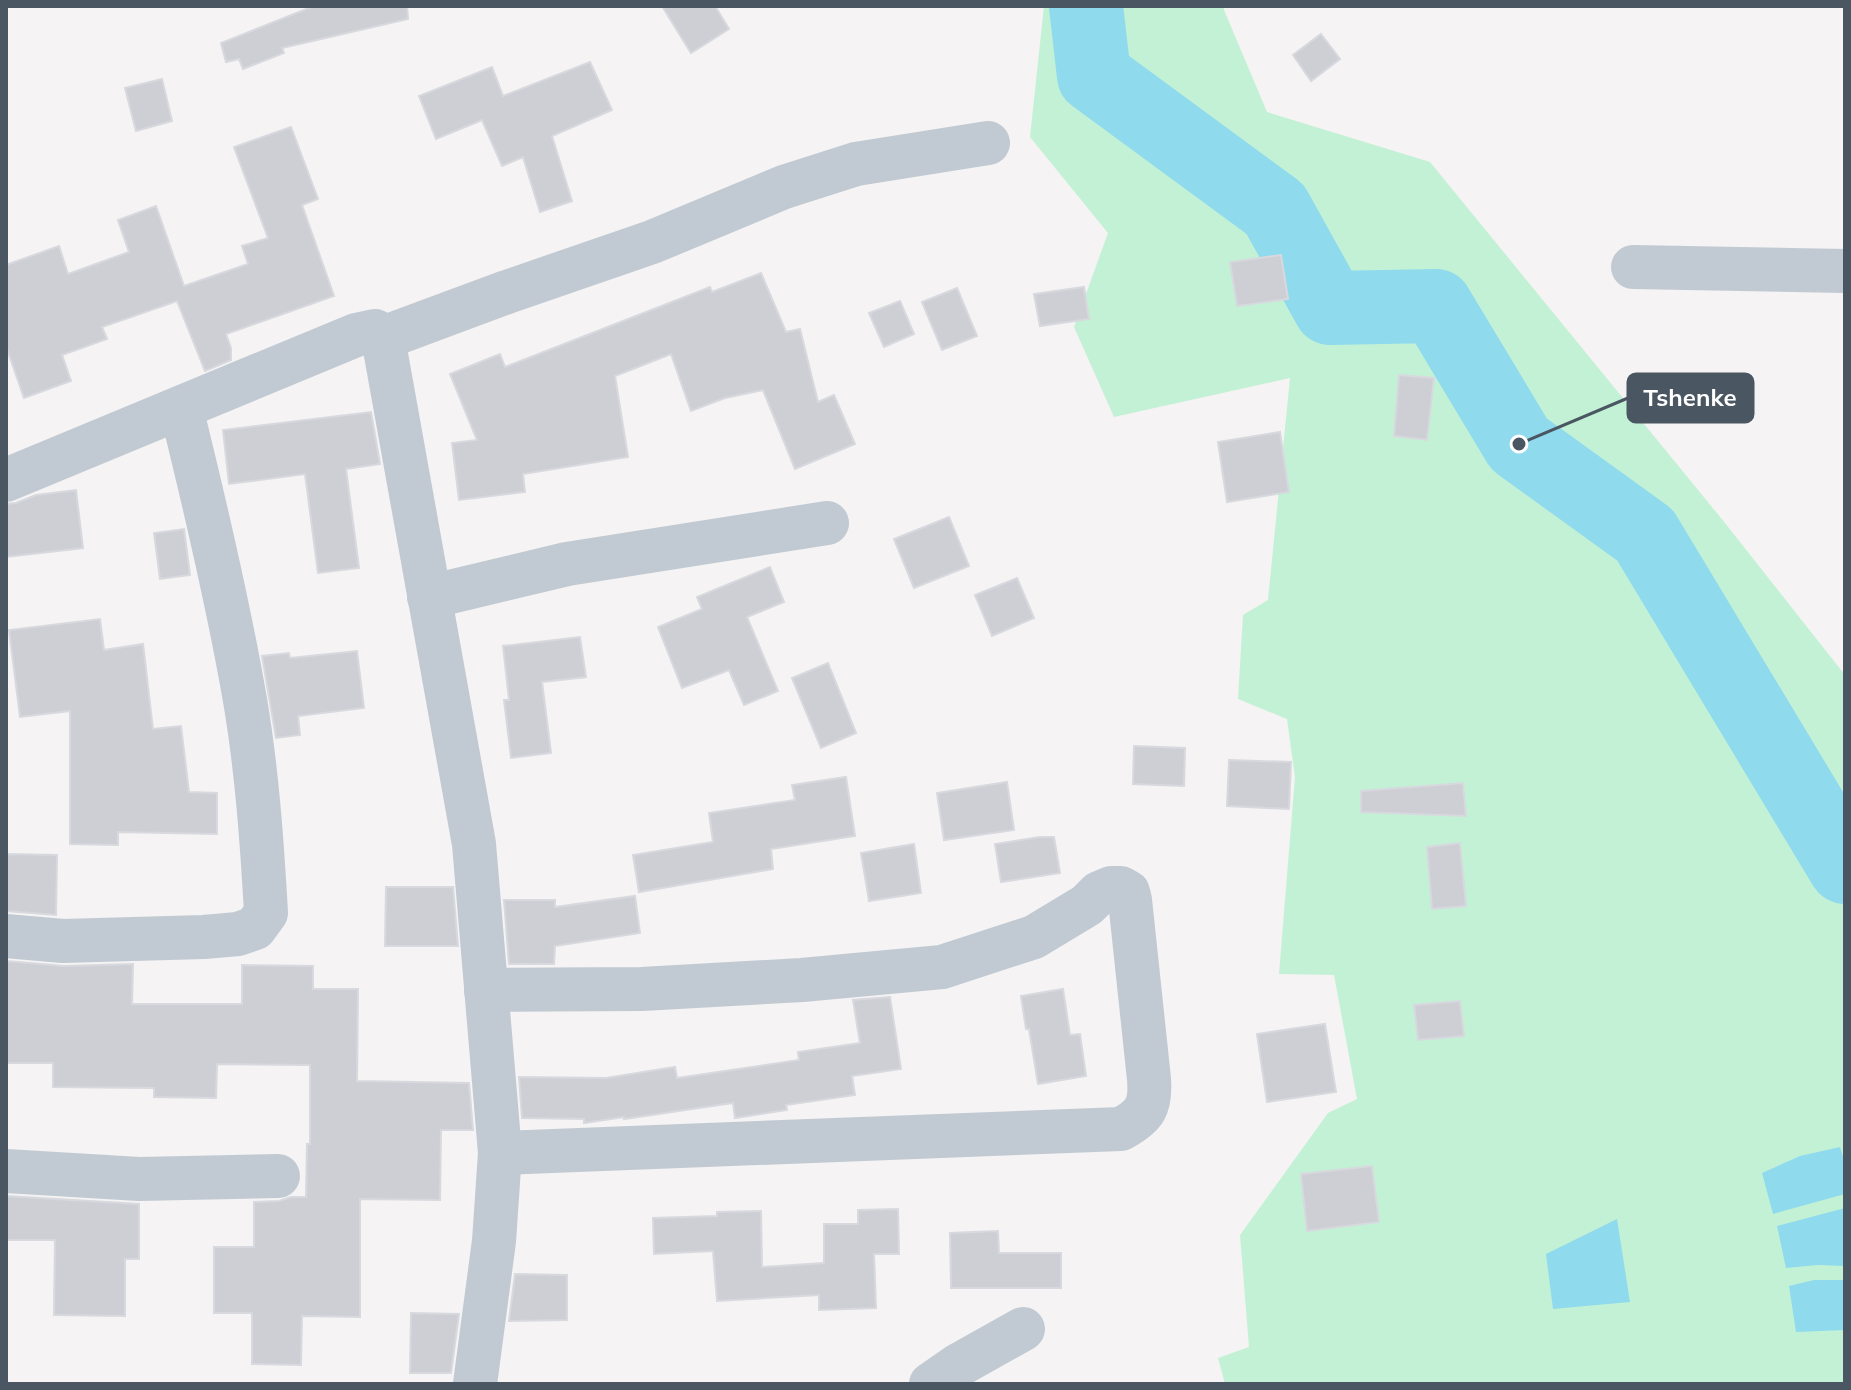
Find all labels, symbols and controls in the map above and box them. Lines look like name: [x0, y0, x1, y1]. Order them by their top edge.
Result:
callout: Tshenke: [1628, 374, 1753, 422]
text: Tshenke: [1643, 382, 1737, 412]

